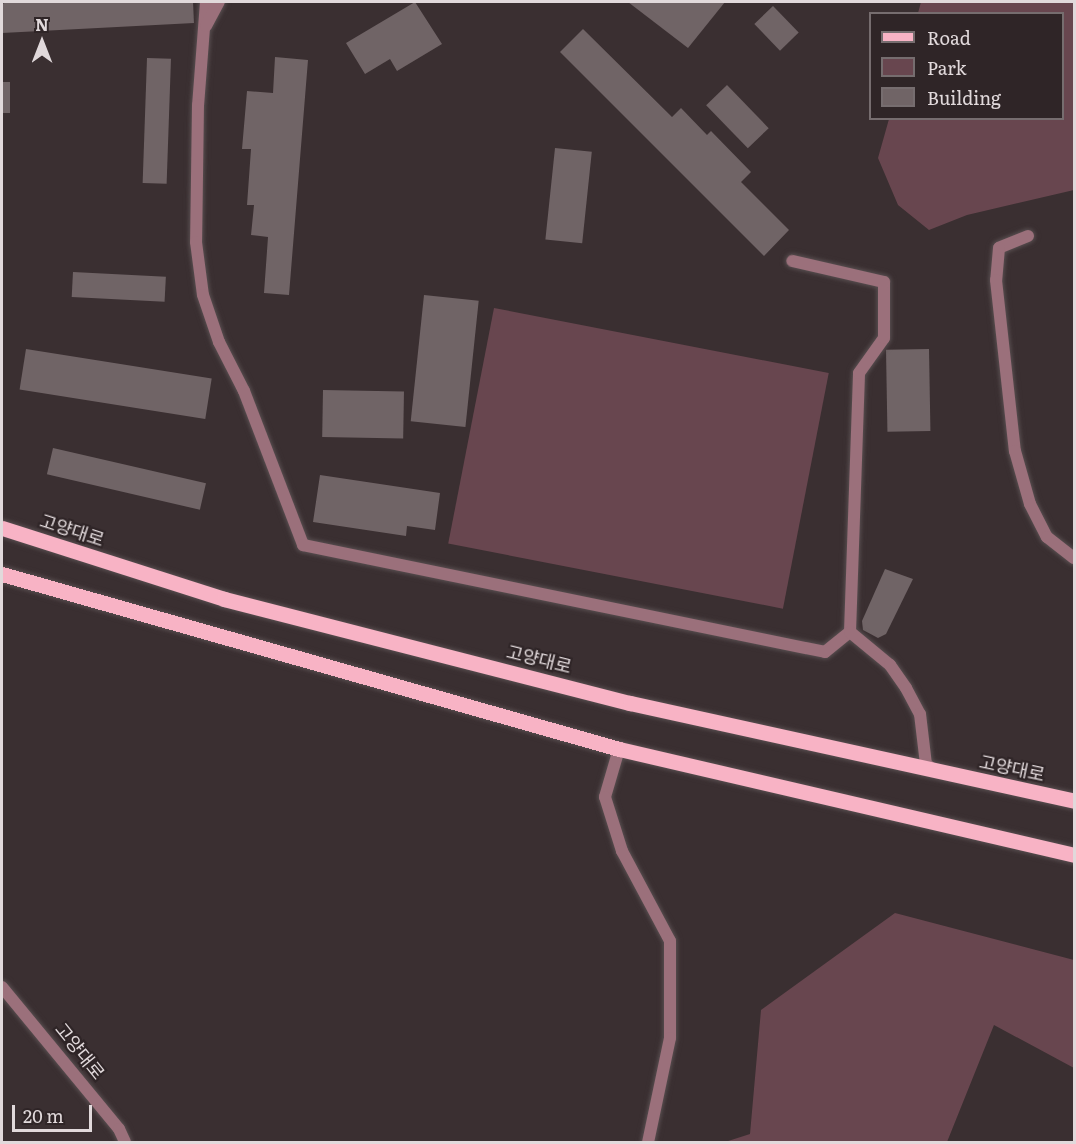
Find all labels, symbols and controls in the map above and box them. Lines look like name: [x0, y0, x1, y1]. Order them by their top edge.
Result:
north arrow: [12, 12, 72, 72]
text: N: [35, 12, 49, 36]
legend: [869, 12, 1064, 120]
text: Road: [927, 24, 971, 51]
text: Park: [927, 54, 966, 81]
text: Building: [927, 84, 1001, 111]
street label: 고양대로: [37, 509, 107, 551]
street label: 고양대로: [504, 641, 574, 677]
street label: 고양대로: [977, 751, 1047, 785]
street label: 고양대로: [51, 1018, 109, 1084]
scale bar: [15, 1093, 94, 1131]
text: 20 m: [23, 1102, 64, 1129]

